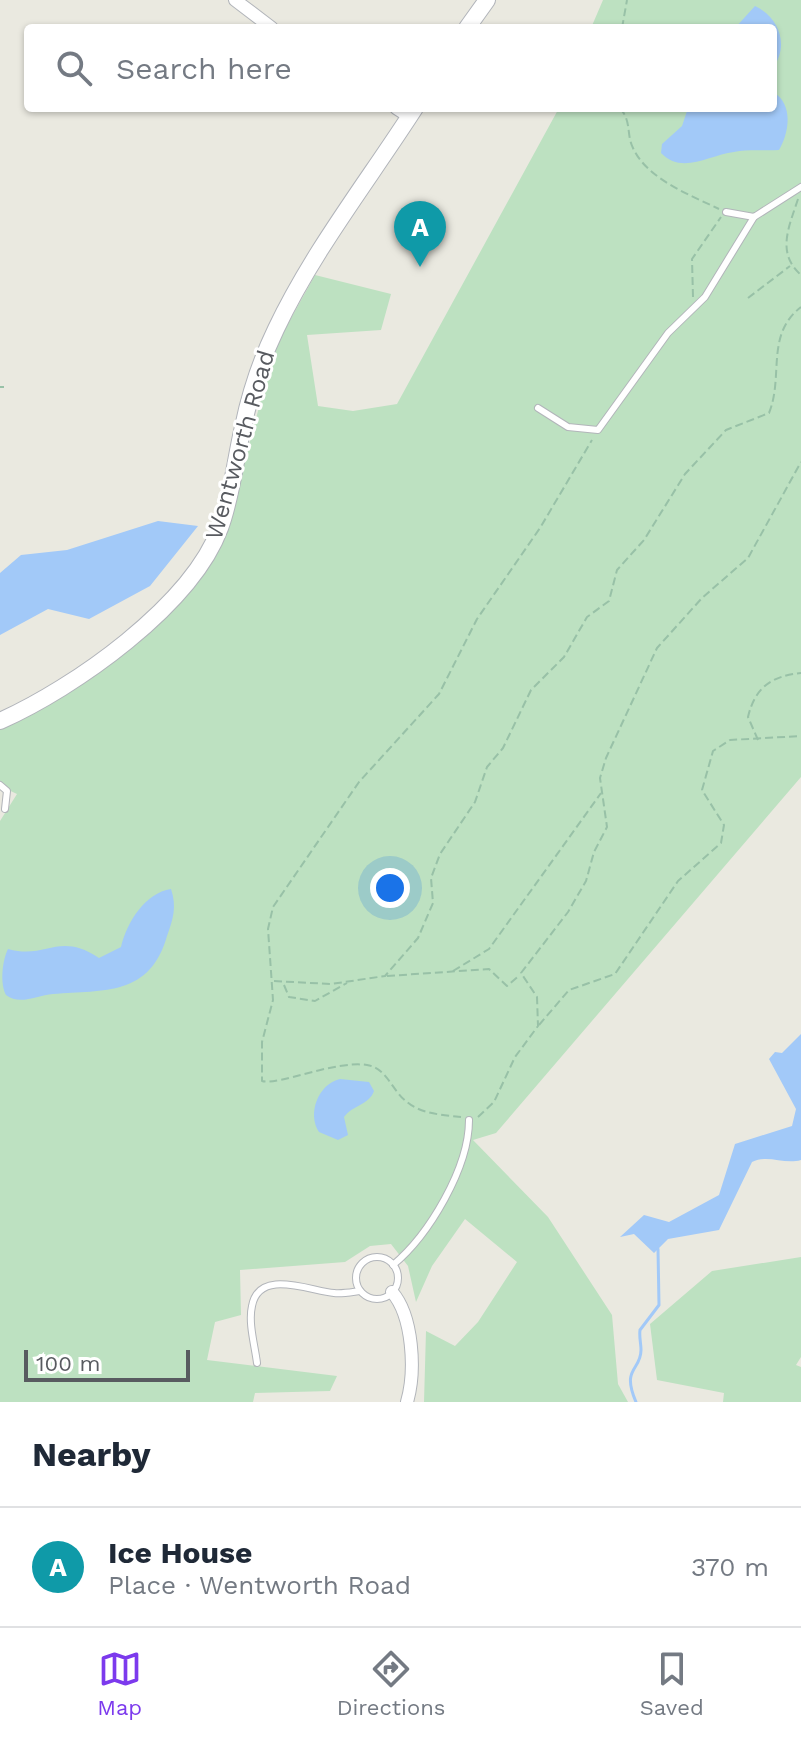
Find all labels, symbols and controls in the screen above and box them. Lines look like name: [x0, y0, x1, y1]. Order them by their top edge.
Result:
search box: [24, 24, 777, 112]
icon: search: [52, 46, 96, 90]
text: Search here: [116, 51, 292, 86]
pin: A: [394, 201, 446, 267]
street label: Wentworth Road: [200, 347, 280, 543]
your location: [370, 868, 410, 908]
scale bar: [24, 1346, 190, 1382]
text: 100 m: [36, 1351, 100, 1376]
text: Nearby: [32, 1434, 151, 1474]
text: Ice House: [108, 1535, 252, 1570]
text: A: [49, 1552, 67, 1582]
text: 370 m: [691, 1552, 769, 1582]
text: Place · Wentworth Road: [108, 1570, 411, 1600]
tab: Map: [97, 1647, 142, 1720]
tab: Directions: [337, 1647, 445, 1720]
tab: Saved: [640, 1647, 704, 1720]

